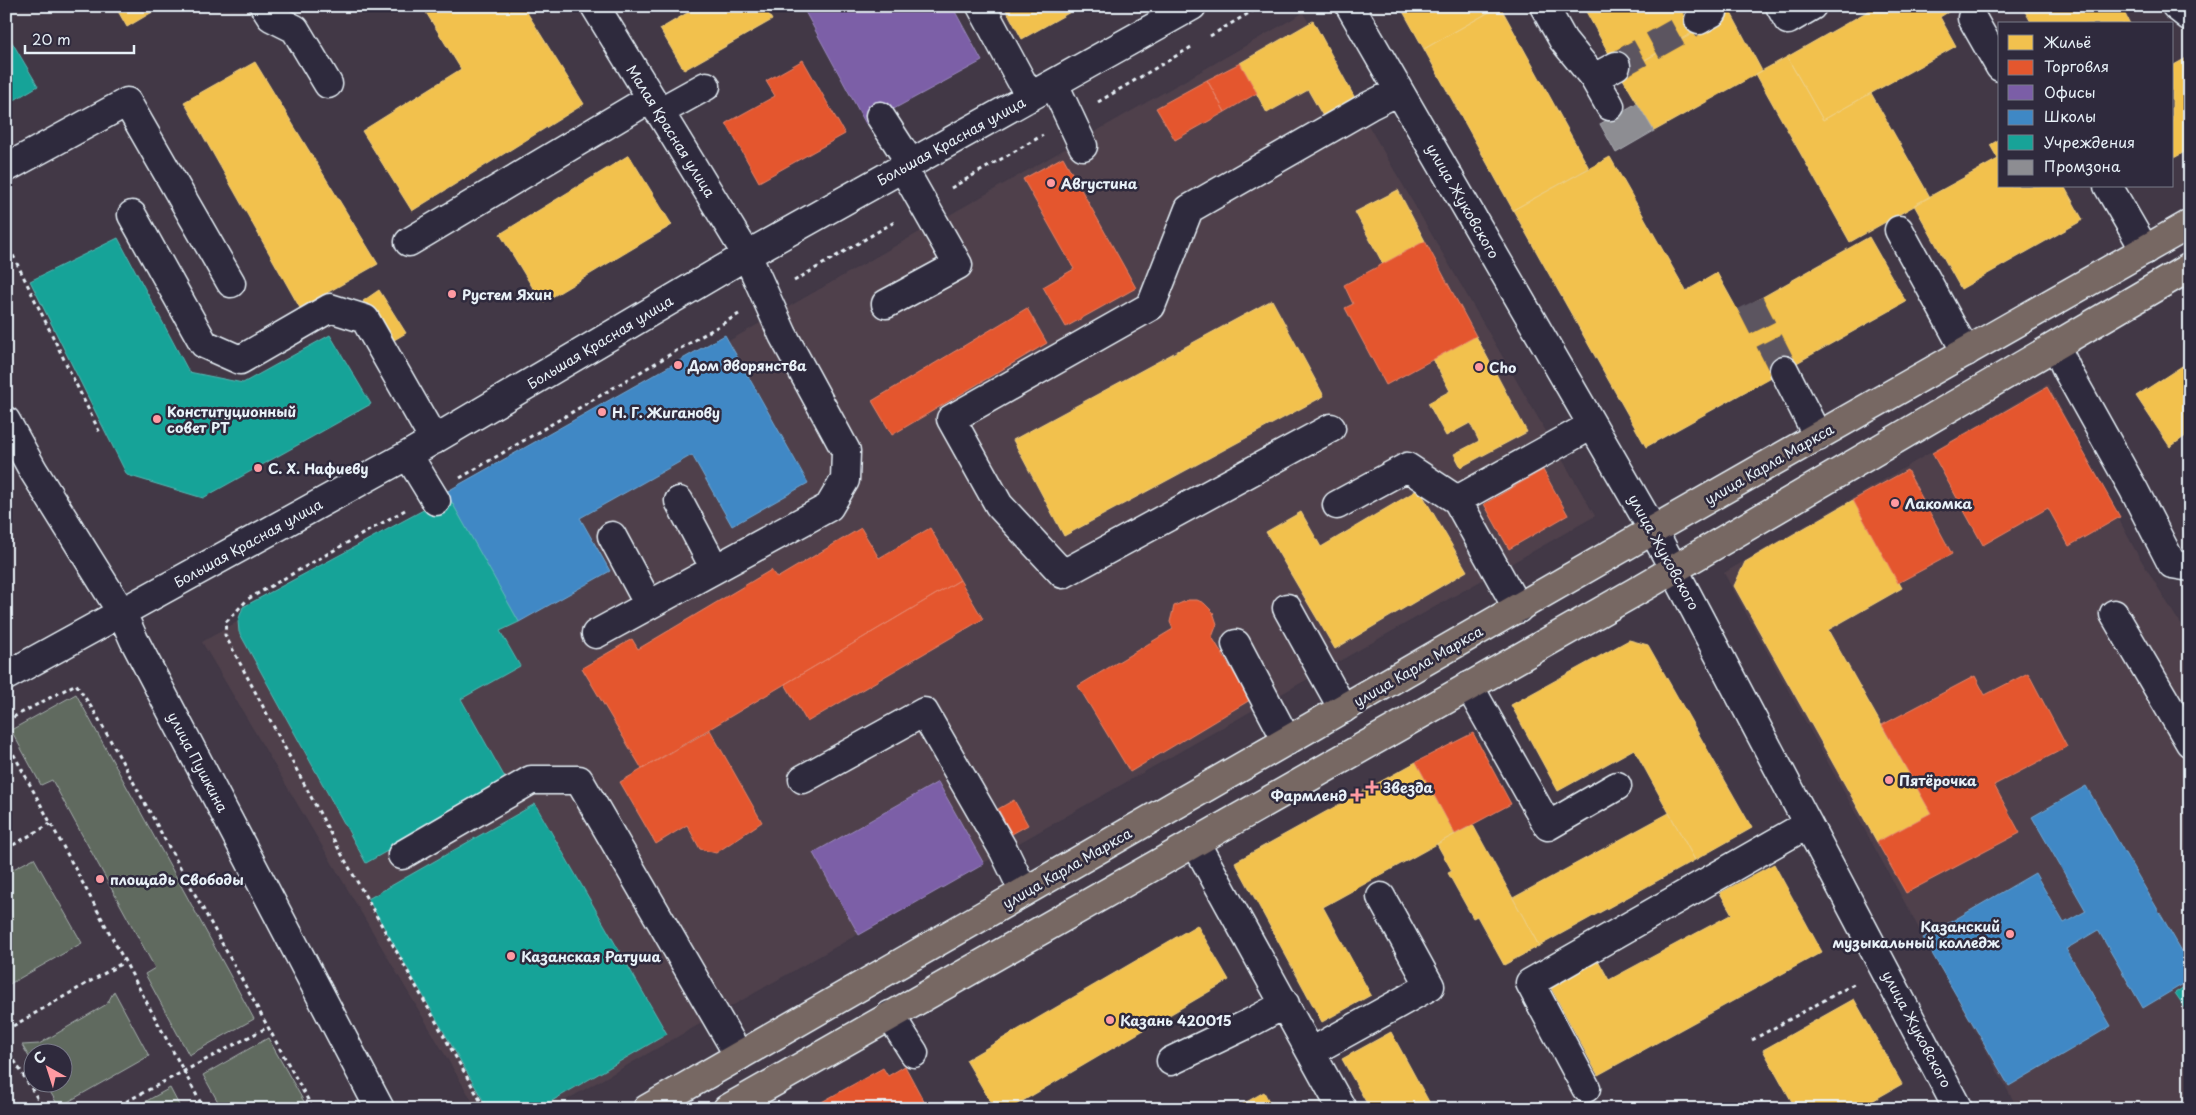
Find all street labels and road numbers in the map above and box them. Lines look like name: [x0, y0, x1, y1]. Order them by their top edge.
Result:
street label: Малая Красная улица: [622, 61, 720, 202]
street label: Большая Красная улица: [873, 91, 1029, 191]
street label: улица Жуковского: [1421, 140, 1505, 263]
street label: Большая Красная улица: [523, 290, 677, 394]
street label: улица Карла Маркса: [1701, 418, 1838, 510]
street label: улица Жуковского: [1623, 490, 1705, 614]
street label: Большая Красная улица: [170, 493, 326, 593]
street label: улица Карла Маркса: [1350, 620, 1487, 712]
street label: улица Пушкина: [163, 708, 233, 816]
street label: улица Карла Маркса: [999, 822, 1136, 914]
street label: улица Жуковского: [1877, 967, 1957, 1091]

